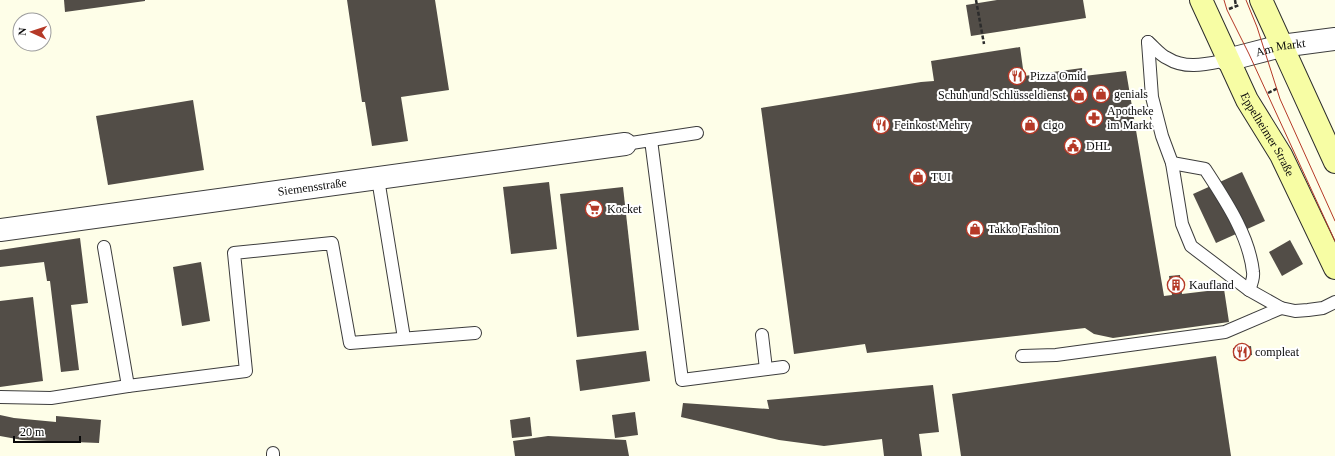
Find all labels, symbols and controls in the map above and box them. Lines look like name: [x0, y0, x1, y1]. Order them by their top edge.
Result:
north arrow: [12, 12, 52, 52]
text: N: [16, 27, 28, 36]
street label: Am Markt: [1254, 36, 1307, 59]
restaurant icon: Pizza Omid: [1007, 66, 1027, 86]
place label: Pizza Omid: [1030, 69, 1086, 83]
shop icon: genials: [1091, 84, 1111, 104]
shop icon: Schuh und Schlüsseldienst: [1069, 85, 1089, 105]
place label: genials: [1114, 87, 1148, 101]
place label: Schuh und Schlüsseldienst: [938, 88, 1067, 102]
street label: Eppelheimer Straße: [1237, 90, 1297, 179]
place label: Apotheke im Markt: [1107, 104, 1154, 132]
pharmacy icon: Apotheke im Markt: [1084, 108, 1104, 128]
restaurant icon: Feinkost Mehry: [871, 115, 891, 135]
shop icon: cigo: [1020, 115, 1040, 135]
place label: Feinkost Mehry: [894, 118, 970, 132]
place label: cigo: [1043, 118, 1064, 132]
public building icon: DHL: [1063, 136, 1083, 156]
place label: DHL: [1086, 139, 1111, 153]
shop icon: TUI: [908, 167, 928, 187]
place label: TUI: [931, 170, 951, 184]
street label: Siemensstraße: [277, 175, 347, 199]
supermarket icon: Kocket: [584, 199, 604, 219]
place label: Kocket: [607, 202, 642, 216]
shop icon: Takko Fashion: [965, 219, 985, 239]
place label: Takko Fashion: [988, 222, 1059, 236]
building icon: Kaufland: [1166, 275, 1186, 295]
place label: Kaufland: [1189, 278, 1234, 292]
restaurant icon: compleat: [1232, 342, 1252, 362]
place label: compleat: [1255, 345, 1300, 359]
scale bar: [14, 418, 80, 444]
text: 20 m: [20, 425, 45, 439]

